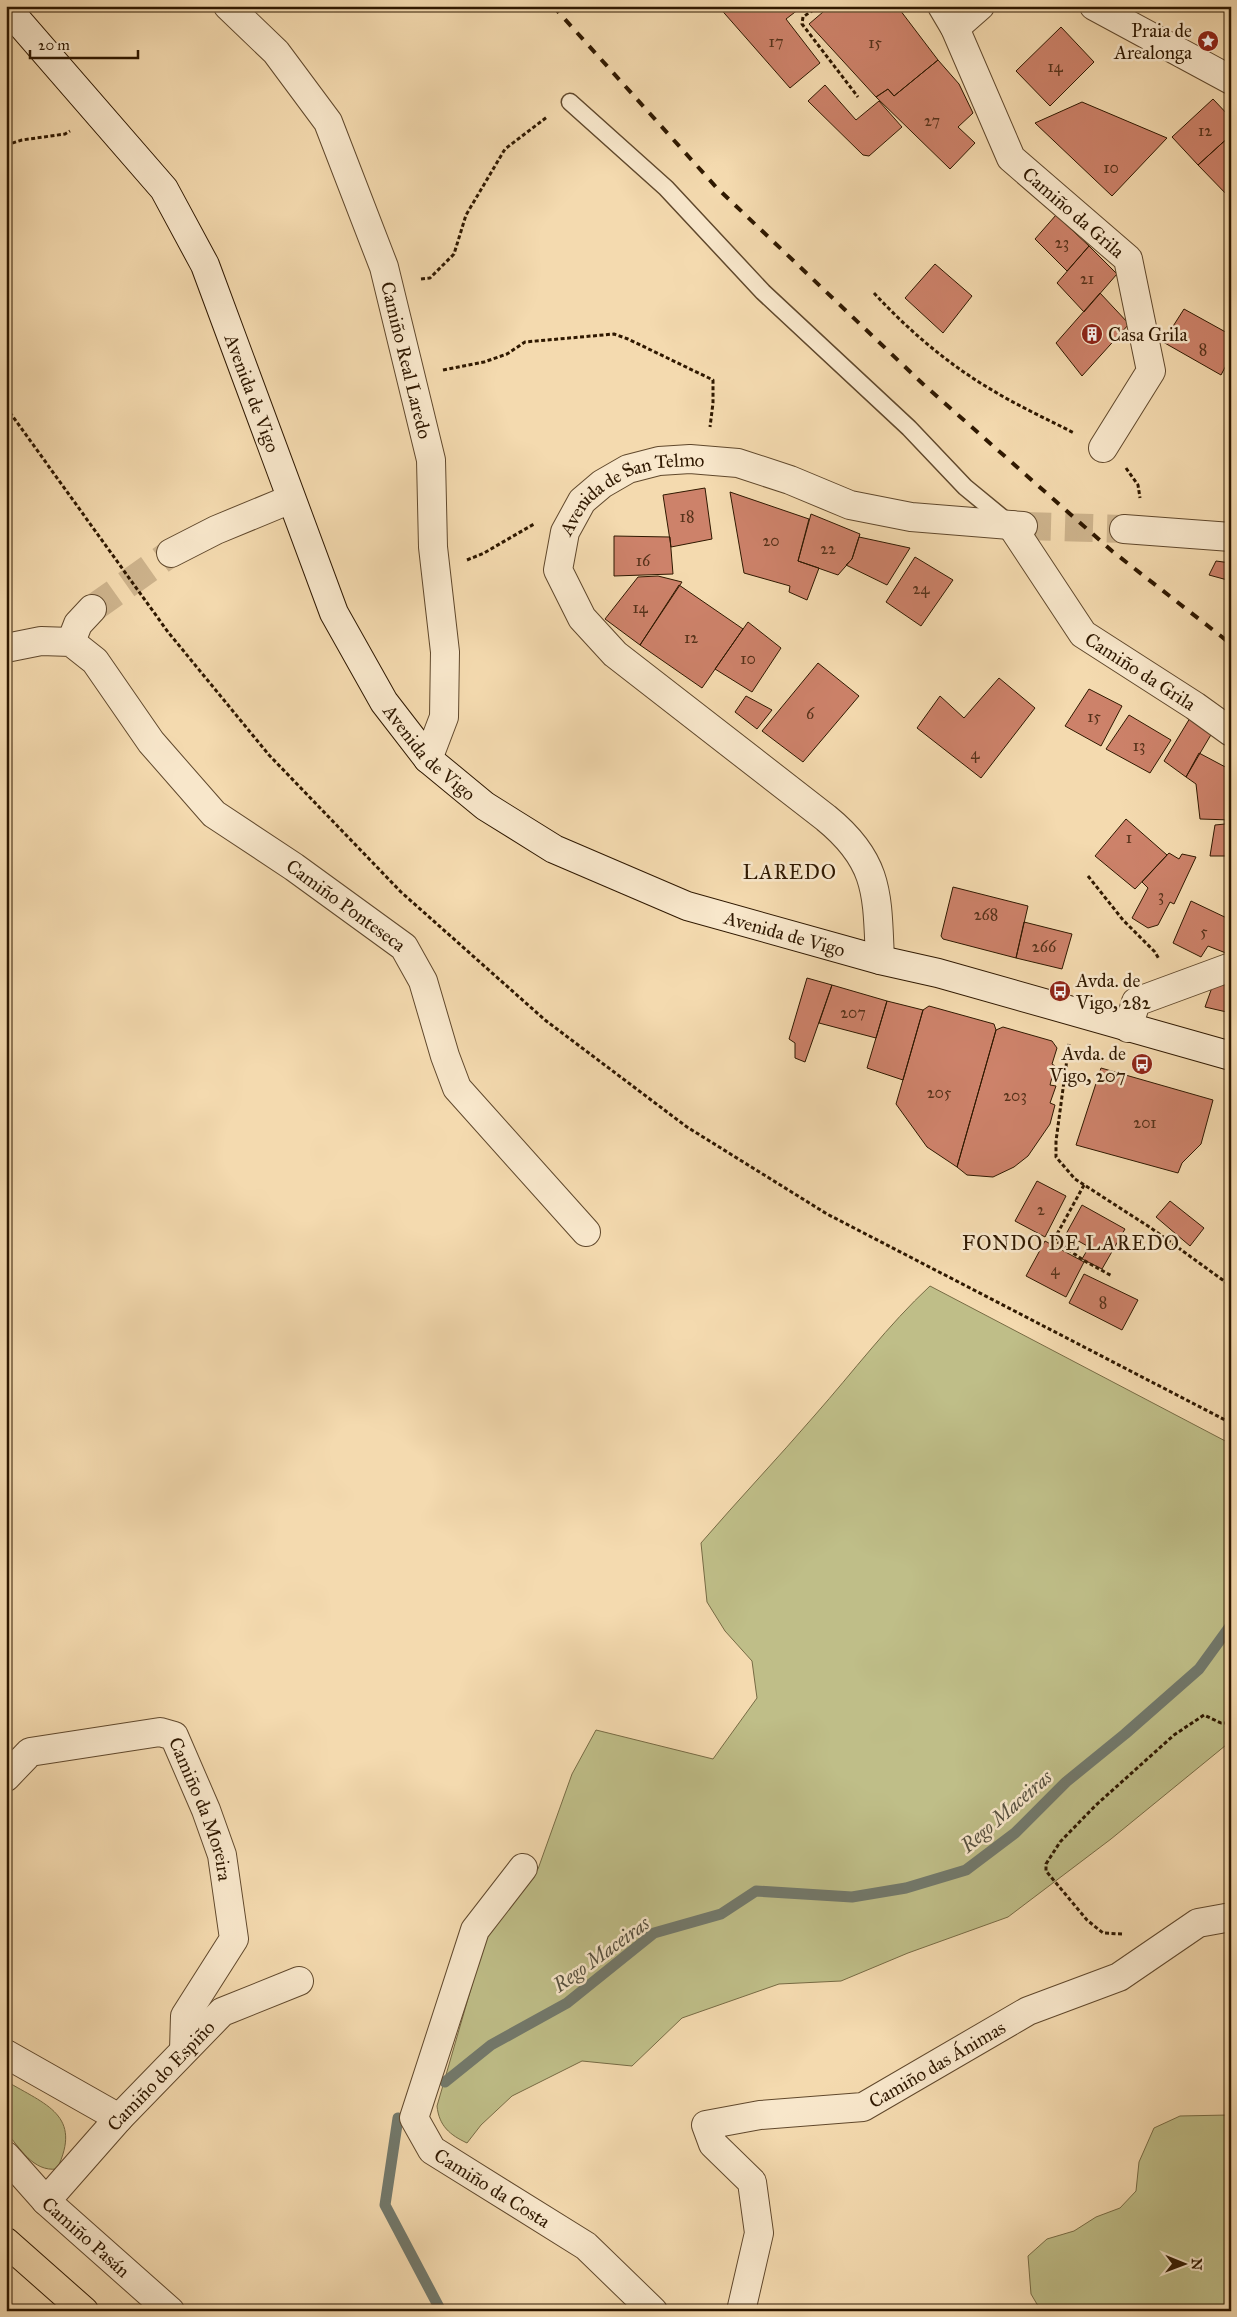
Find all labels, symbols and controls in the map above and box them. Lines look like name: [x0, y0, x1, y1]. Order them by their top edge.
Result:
place label: Praia de Arealonga: [1113, 19, 1193, 65]
scale bar: [30, 28, 138, 60]
place icon: Praia de Arealonga: [1196, 29, 1220, 53]
house number: 17: [769, 32, 783, 51]
house number: 15: [868, 33, 882, 52]
text: 20 m: [38, 36, 70, 54]
house number: 14: [1047, 57, 1064, 76]
house number: 27: [924, 111, 940, 130]
house number: 12: [1198, 121, 1212, 140]
house number: 10: [1103, 158, 1119, 177]
street label: Camiño da Grila: [1018, 162, 1130, 263]
house number: 23: [1055, 233, 1069, 252]
house number: 21: [1080, 269, 1094, 288]
street label: Camiño Real Laredo: [376, 279, 437, 441]
building icon: Casa Grila: [1080, 322, 1104, 346]
place label: Casa Grila: [1108, 323, 1188, 346]
street label: Avenida de Vigo: [220, 330, 285, 456]
house number: 8: [1199, 340, 1207, 359]
street label: Avenida de San Telmo: [554, 447, 706, 540]
house number: 18: [680, 507, 694, 526]
house number: 20: [762, 531, 780, 550]
house number: 22: [820, 539, 836, 558]
house number: 16: [636, 551, 651, 570]
house number: 24: [913, 579, 930, 598]
house number: 14: [632, 598, 649, 617]
street label: Camiño da Grila: [1081, 627, 1201, 716]
house number: 12: [684, 628, 698, 647]
house number: 10: [740, 649, 756, 668]
street label: Avenida de Vigo: [378, 699, 481, 805]
house number: 6: [806, 704, 815, 723]
house number: 15: [1087, 707, 1101, 726]
house number: 13: [1133, 736, 1145, 755]
house number: 4: [971, 744, 981, 763]
house number: 1: [1126, 828, 1132, 847]
street label: Camiño Ponteseca: [282, 854, 411, 957]
district label: LAREDO: [743, 860, 837, 884]
house number: 3: [1158, 886, 1164, 905]
street label: Avenida de Vigo: [721, 905, 848, 961]
house number: 268: [974, 905, 998, 924]
house number: 5: [1200, 922, 1208, 941]
house number: 266: [1032, 937, 1057, 956]
place label: Avda. de Vigo, 282: [1075, 969, 1151, 1015]
bus stop icon: Avda. de Vigo, 282: [1048, 979, 1072, 1003]
house number: 207: [840, 1003, 866, 1022]
place label: Avda. de Vigo, 207: [1048, 1042, 1126, 1088]
bus stop icon: Avda. de Vigo, 207: [1130, 1052, 1154, 1076]
house number: 205: [927, 1083, 952, 1102]
house number: 203: [1003, 1086, 1027, 1105]
house number: 201: [1133, 1113, 1157, 1132]
house number: 2: [1037, 1200, 1045, 1219]
district label: FONDO DE LAREDO: [962, 1231, 1180, 1255]
house number: 4: [1051, 1260, 1061, 1279]
house number: 8: [1099, 1293, 1107, 1312]
street label: Camiño da Moreira: [164, 1733, 237, 1883]
water label: Rego Maceiras: [955, 1764, 1057, 1858]
water label: Rego Maceiras: [547, 1910, 655, 1998]
street label: Camiño do Espiño: [102, 2015, 219, 2135]
street label: Camiño das Ánimas: [865, 2015, 1009, 2113]
street label: Camiño da Costa: [430, 2143, 556, 2233]
street label: Camiño Pasán: [37, 2192, 135, 2282]
north arrow: [1160, 2240, 1210, 2290]
text: N: [1188, 2258, 1205, 2270]

